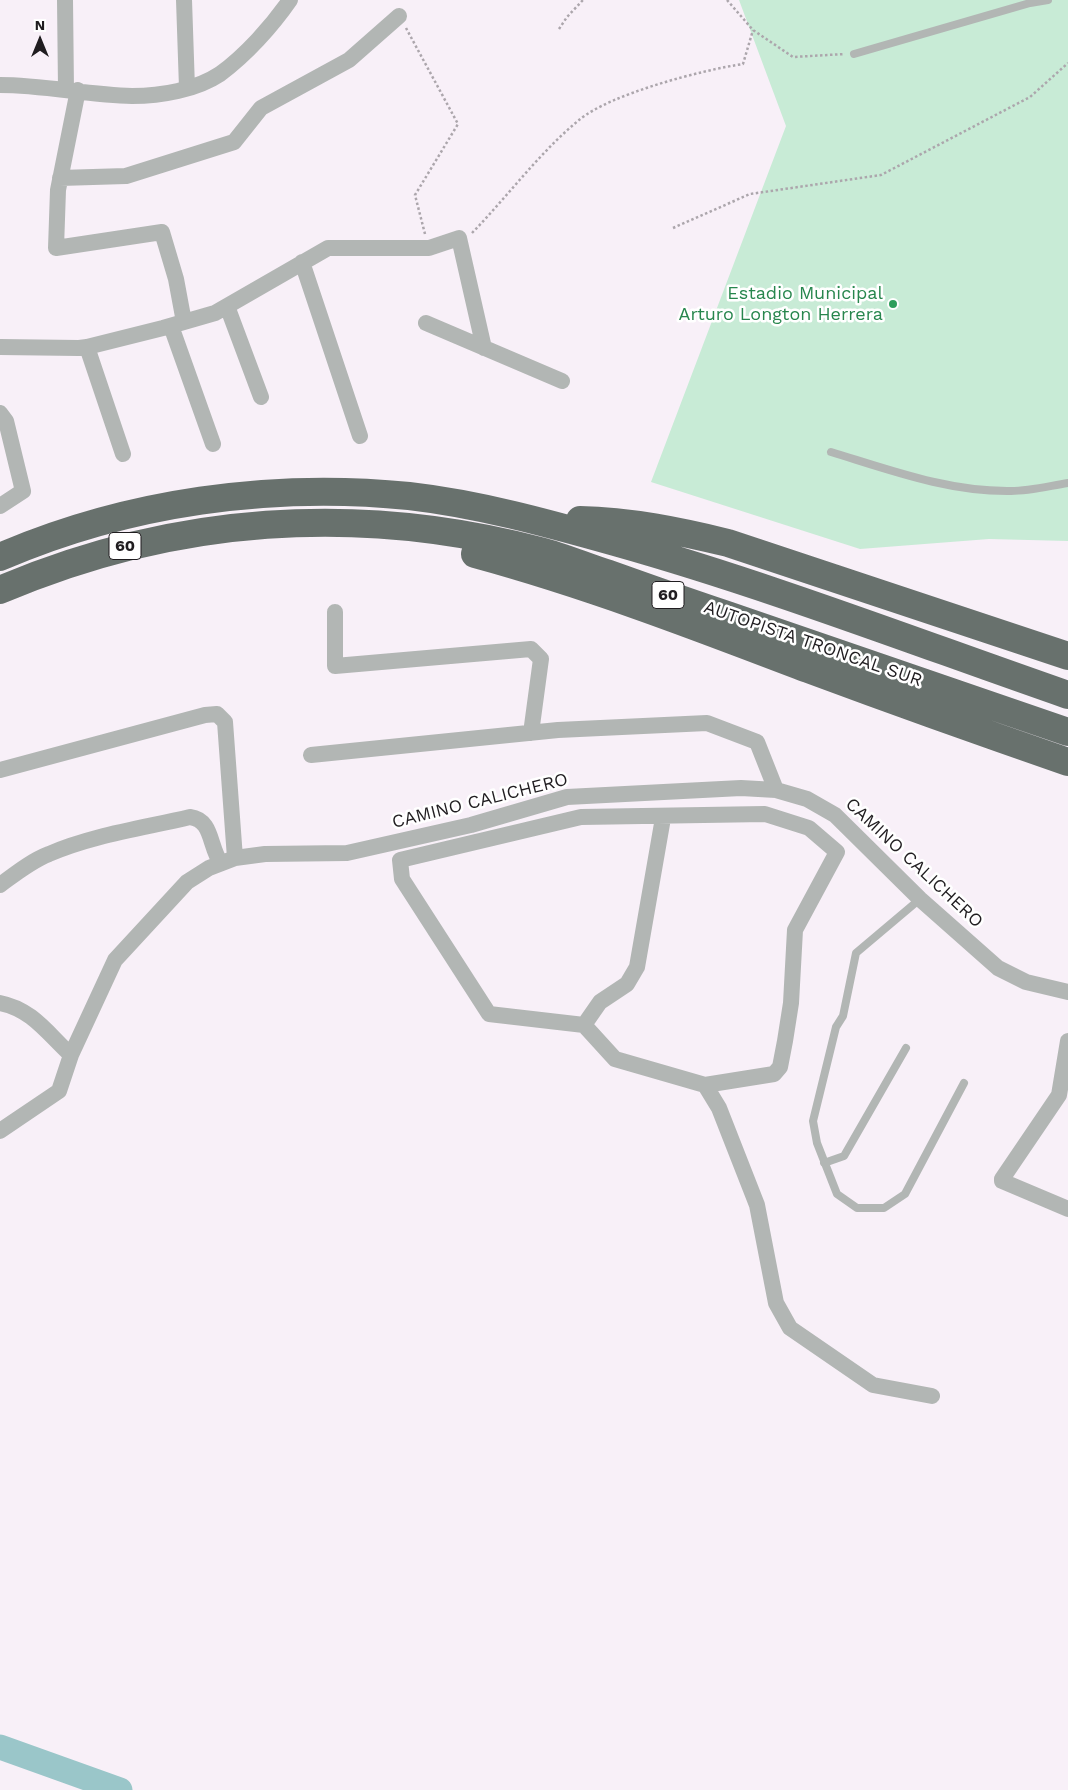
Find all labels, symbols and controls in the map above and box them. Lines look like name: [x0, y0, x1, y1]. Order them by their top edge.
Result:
north arrow: [15, 15, 65, 65]
text: N: [35, 17, 45, 33]
place label: Estadio Municipal Arturo Longton Herrera: [679, 283, 883, 326]
marker: Estadio Municipal Arturo Longton Herrera: [887, 298, 899, 310]
road number: 60: [109, 532, 141, 560]
road number: 60: [652, 582, 684, 608]
street label: AUTOPISTA TRONCAL SUR: [701, 596, 925, 692]
street label: CAMINO CALICHERO: [390, 769, 570, 833]
street label: CAMINO CALICHERO: [841, 794, 987, 932]

